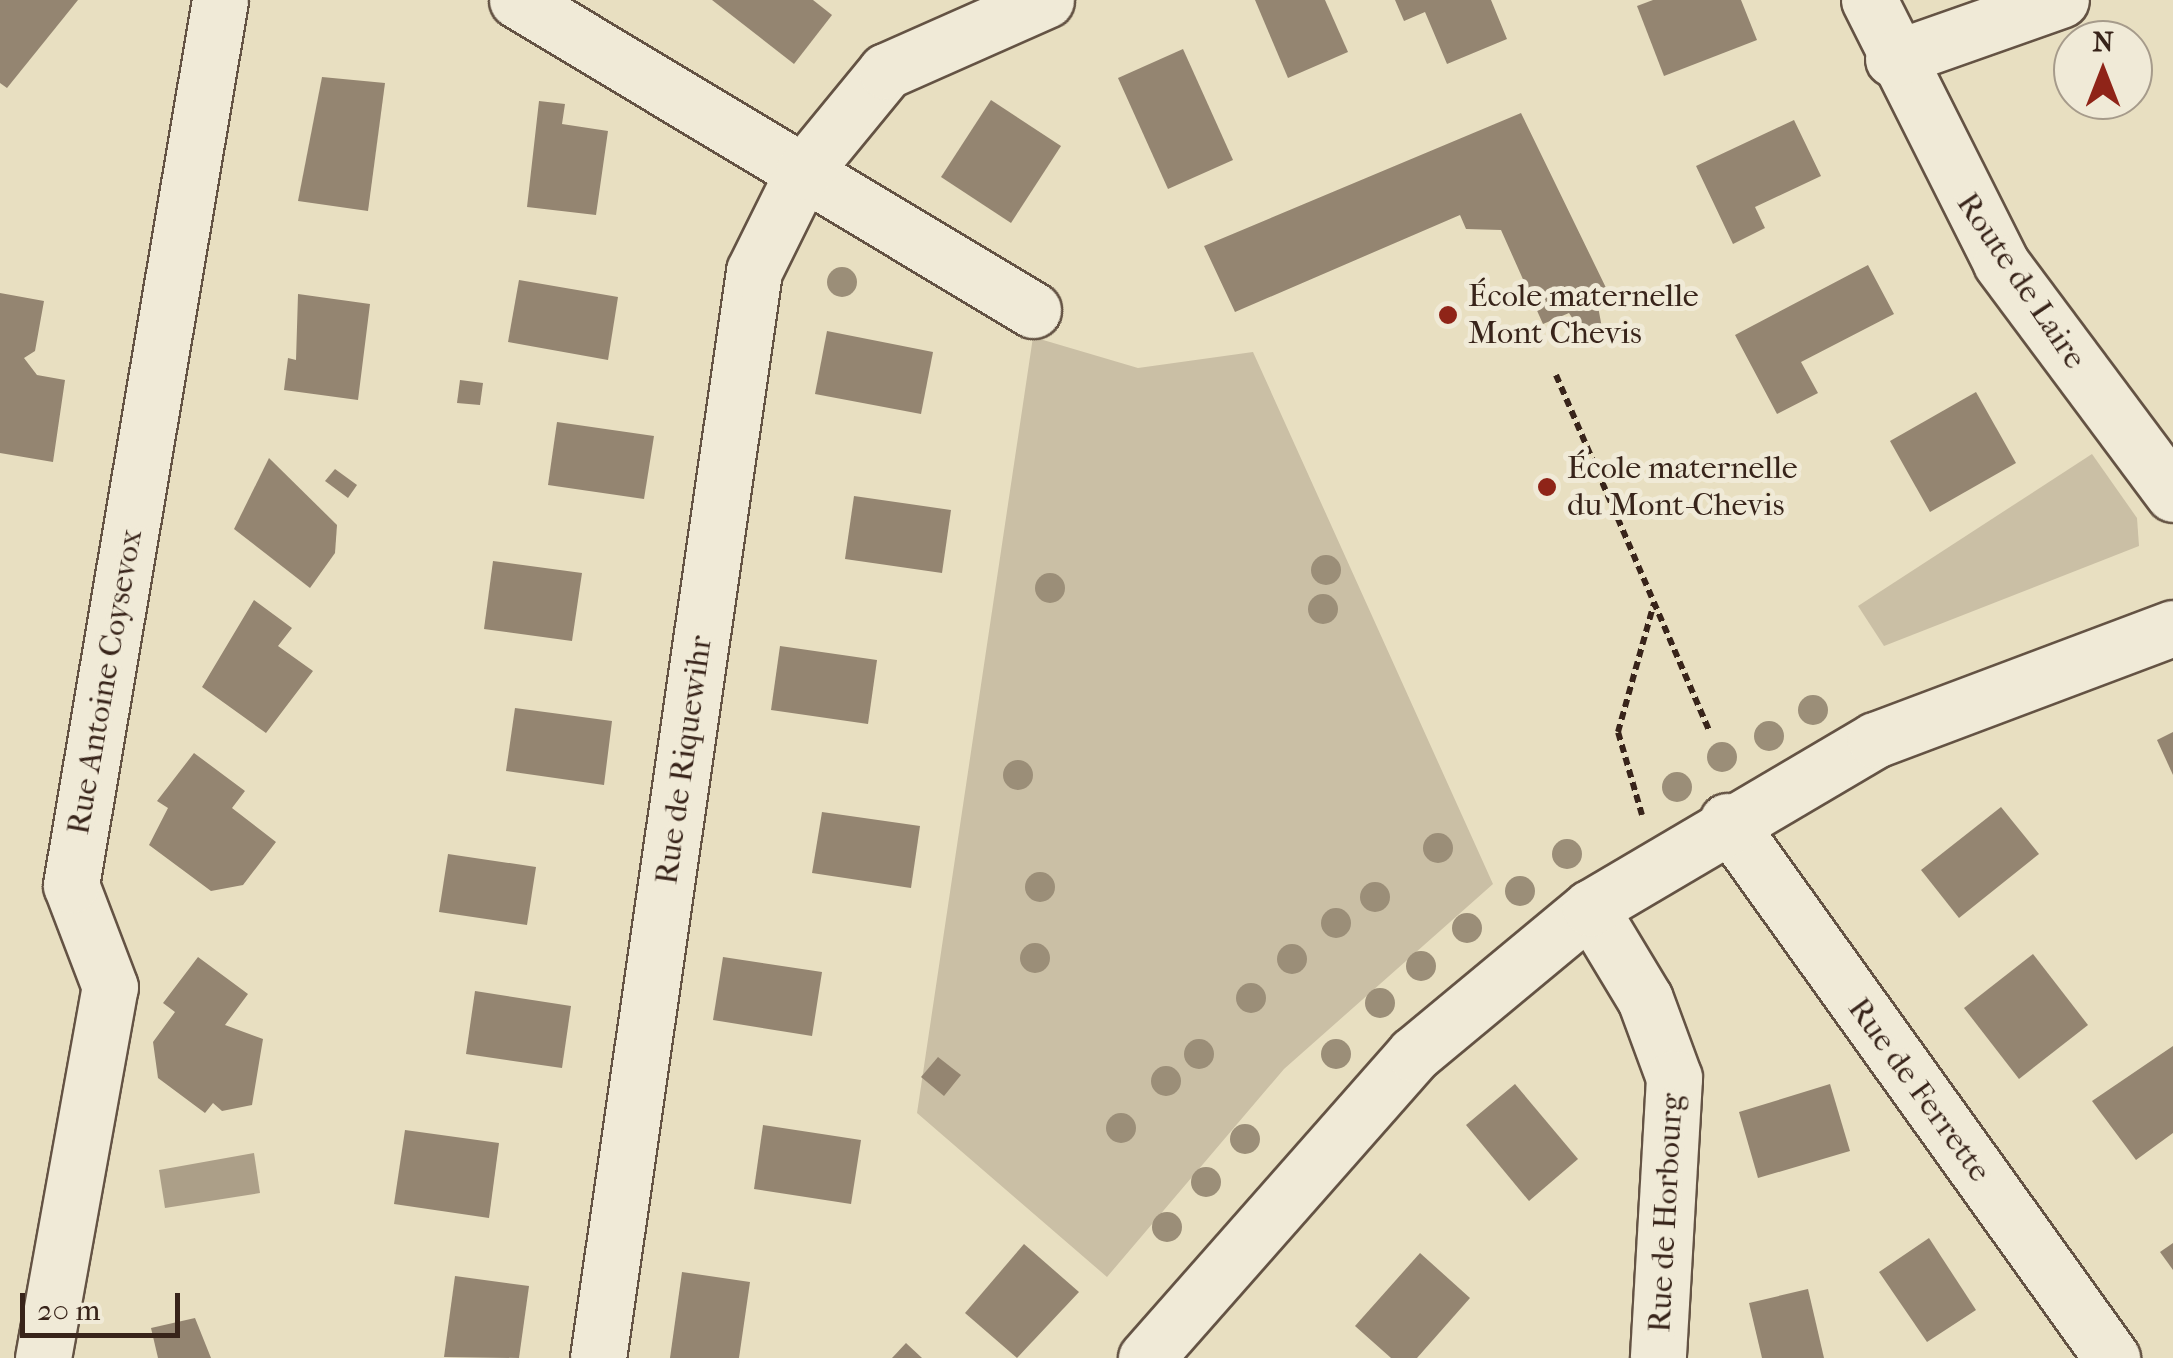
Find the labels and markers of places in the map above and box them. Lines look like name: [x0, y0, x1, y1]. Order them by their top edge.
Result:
place label: École maternelle Mont Chevis: [1468, 278, 1699, 353]
marker: École maternelle Mont Chevis: [1437, 304, 1459, 326]
place label: École maternelle du Mont-Chevis: [1567, 450, 1798, 525]
marker: École maternelle du Mont-Chevis: [1536, 476, 1558, 498]

